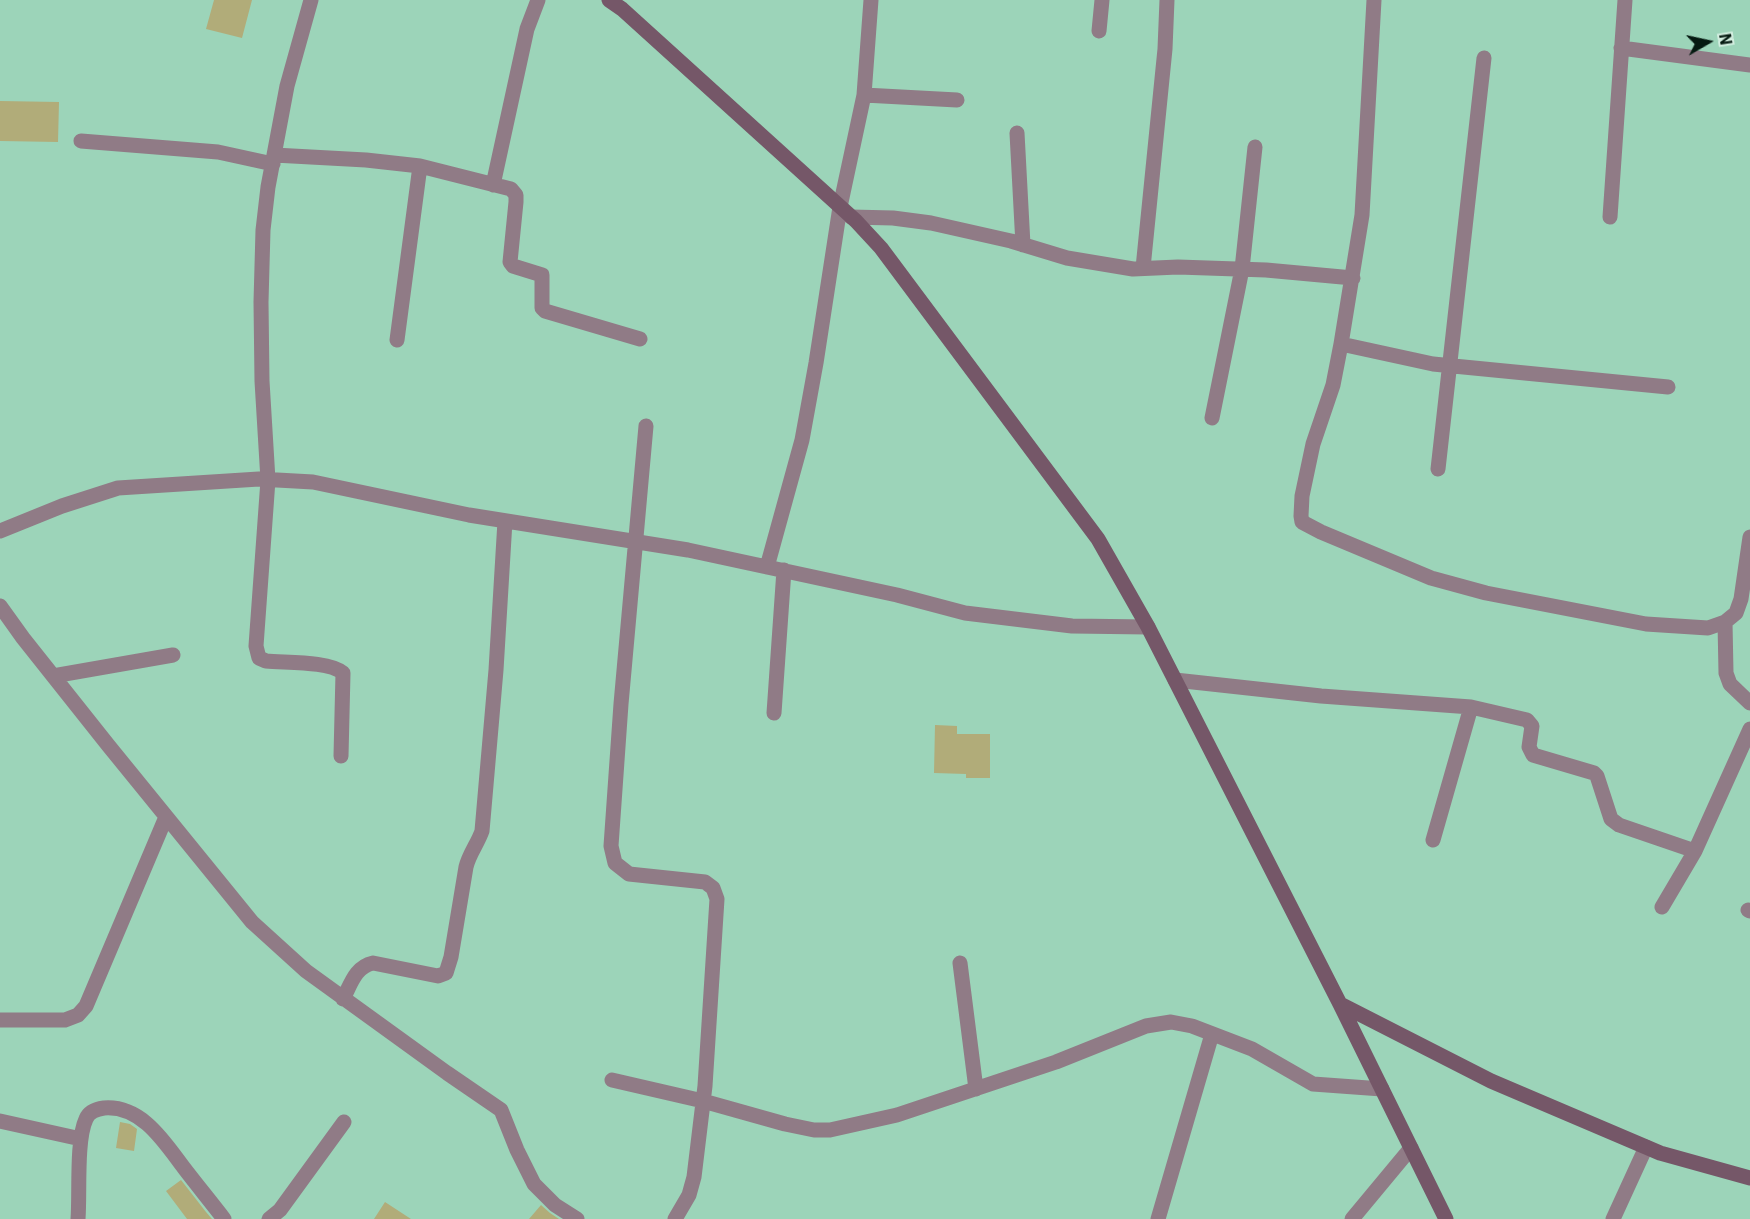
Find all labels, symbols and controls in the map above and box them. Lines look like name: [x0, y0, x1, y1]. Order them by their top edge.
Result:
north arrow: [1678, 12, 1738, 72]
text: N: [1715, 32, 1737, 46]

